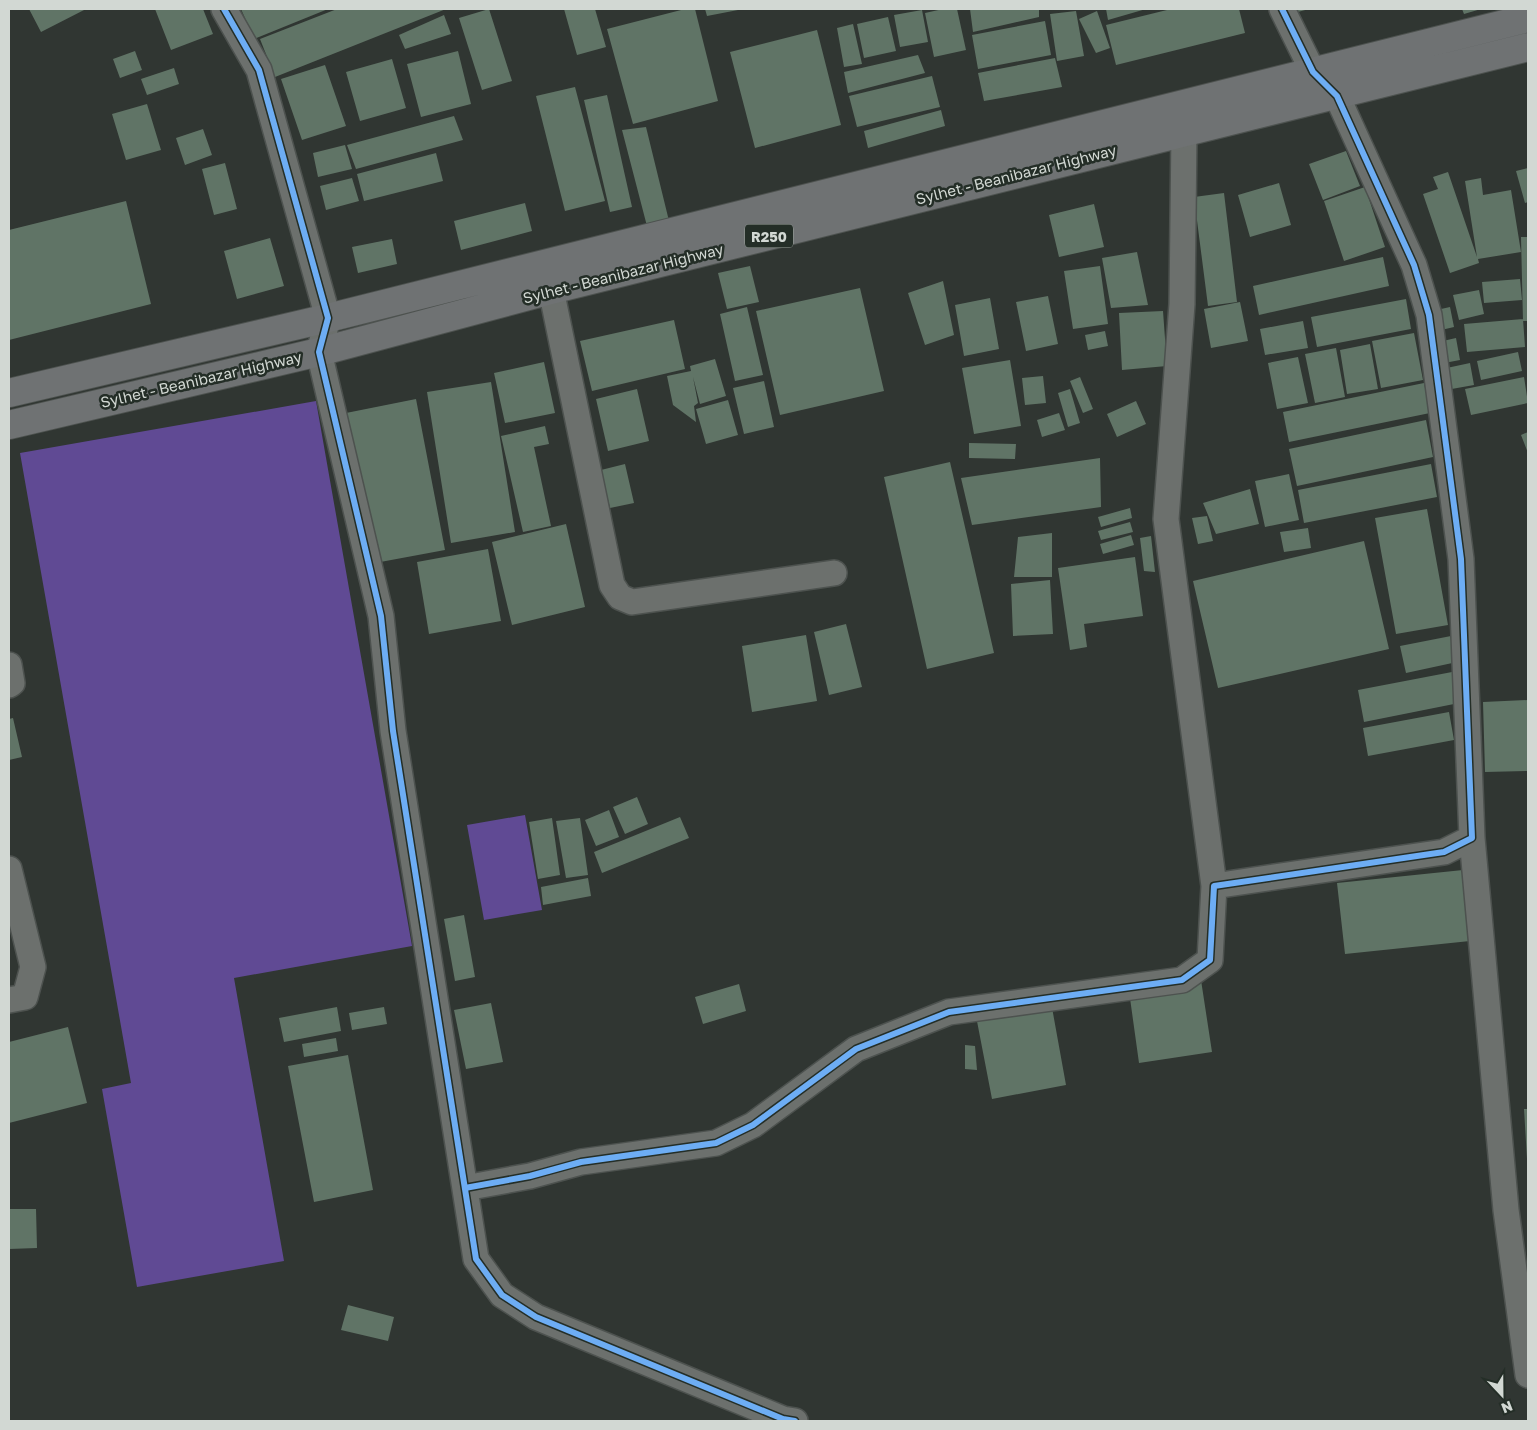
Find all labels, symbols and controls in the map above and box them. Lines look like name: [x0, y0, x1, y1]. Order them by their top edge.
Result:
street label: Sylhet - Beanibazar Highway: [914, 140, 1119, 208]
road number: R250: [745, 225, 793, 248]
street label: Sylhet - Beanibazar Highway: [521, 239, 726, 307]
street label: Sylhet - Beanibazar Highway: [99, 347, 304, 411]
north arrow: [1477, 1370, 1527, 1420]
text: N: [1499, 1398, 1515, 1417]

